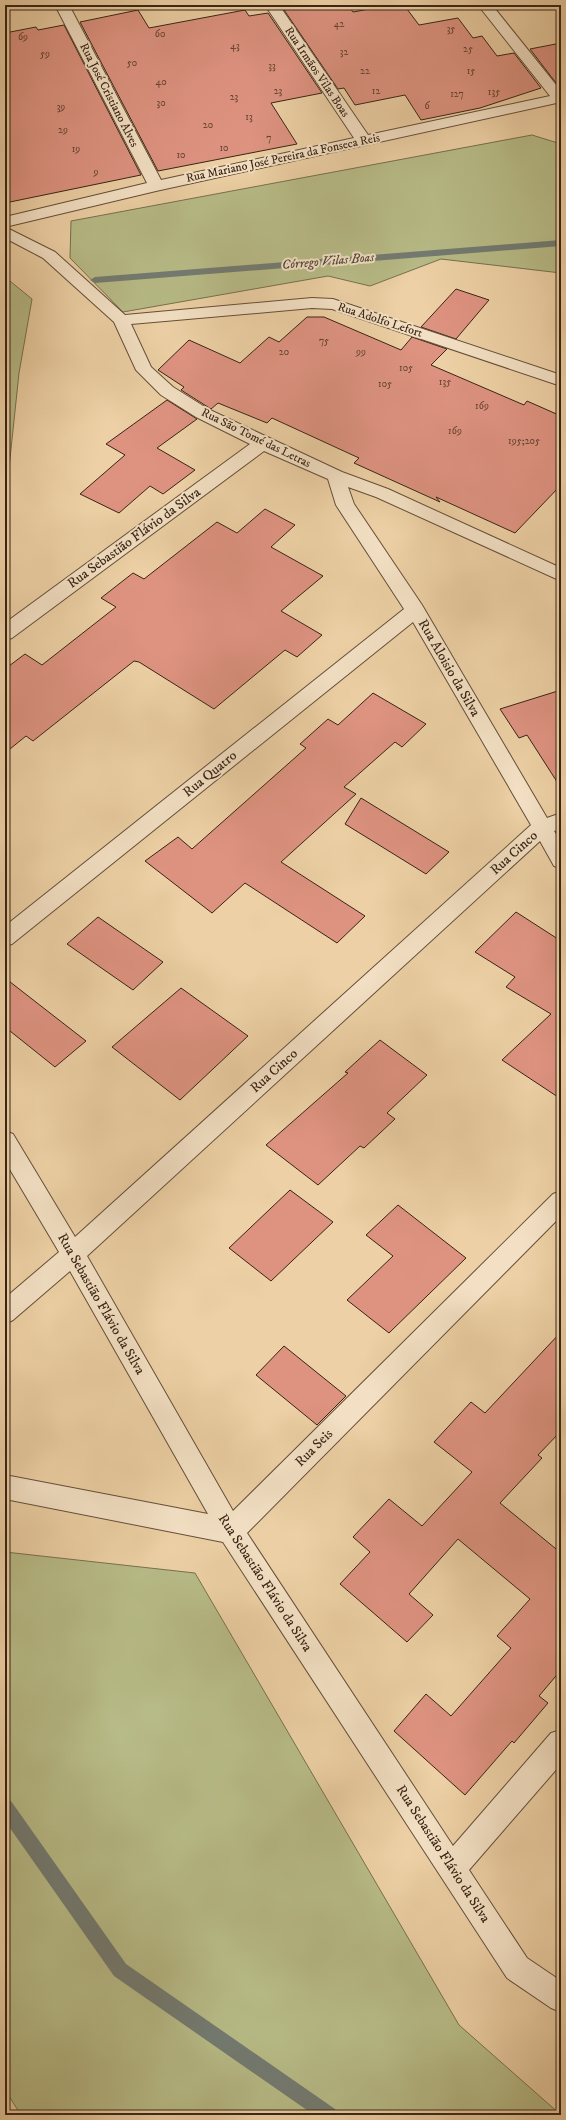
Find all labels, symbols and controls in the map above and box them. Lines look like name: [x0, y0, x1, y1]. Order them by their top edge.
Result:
house number: 42: [334, 18, 344, 30]
house number: 35: [447, 23, 455, 35]
street label: Rua Irmãos Vilas Boas: [281, 24, 353, 120]
house number: 60: [155, 28, 165, 40]
house number: 69: [18, 31, 28, 43]
street label: Rua José Cristiano Alves: [76, 40, 142, 150]
house number: 43: [230, 40, 240, 52]
house number: 25: [463, 43, 473, 55]
house number: 32: [340, 46, 348, 58]
house number: 59: [40, 48, 50, 60]
house number: 50: [127, 57, 137, 69]
house number: 33: [268, 60, 276, 72]
house number: 22: [360, 65, 370, 77]
house number: 15: [467, 65, 475, 77]
house number: 40: [155, 76, 167, 88]
house number: 23: [274, 85, 283, 97]
house number: 12: [372, 85, 380, 97]
house number: 135: [488, 86, 500, 98]
house number: 127: [450, 88, 464, 100]
house number: 23: [230, 91, 239, 103]
house number: 30: [156, 97, 166, 109]
house number: 6: [424, 100, 430, 112]
house number: 39: [57, 101, 65, 113]
house number: 13: [245, 111, 253, 123]
house number: 20: [203, 119, 213, 131]
house number: 29: [58, 124, 68, 136]
street label: Rua Mariano José Pereira da Fonseca Reis: [185, 130, 381, 186]
house number: 7: [266, 132, 272, 144]
house number: 10: [219, 142, 229, 154]
house number: 19: [72, 143, 80, 155]
house number: 10: [176, 149, 186, 161]
house number: 9: [93, 166, 99, 178]
water label: Córrego Vilas Boas: [281, 249, 376, 273]
street label: Rua Adolfo Lefort: [336, 299, 424, 341]
house number: 75: [319, 335, 329, 347]
house number: 20: [279, 346, 289, 358]
house number: 99: [355, 346, 366, 358]
house number: 105: [399, 362, 413, 374]
house number: 135: [439, 376, 451, 388]
house number: 105: [378, 378, 392, 390]
house number: 169: [475, 400, 489, 412]
street label: Rua São Tomé das Letras: [199, 405, 313, 471]
house number: 169: [448, 425, 462, 437]
house number: 195;205: [508, 435, 540, 447]
street label: Rua Sebastião Flávio da Silva: [64, 484, 204, 592]
street label: Rua Aloisio da Silva: [414, 616, 484, 720]
street label: Rua Quatro: [179, 747, 241, 801]
street label: Rua Cinco: [486, 827, 542, 879]
street label: Rua Cinco: [246, 1045, 302, 1097]
street label: Rua Sebastião Flávio da Silva: [53, 1230, 149, 1378]
street label: Rua Seis: [291, 1425, 337, 1471]
street label: Rua Sebastião Flávio da Silva: [214, 1511, 316, 1655]
street label: Rua Sebastião Flávio da Silva: [392, 1782, 494, 1926]

